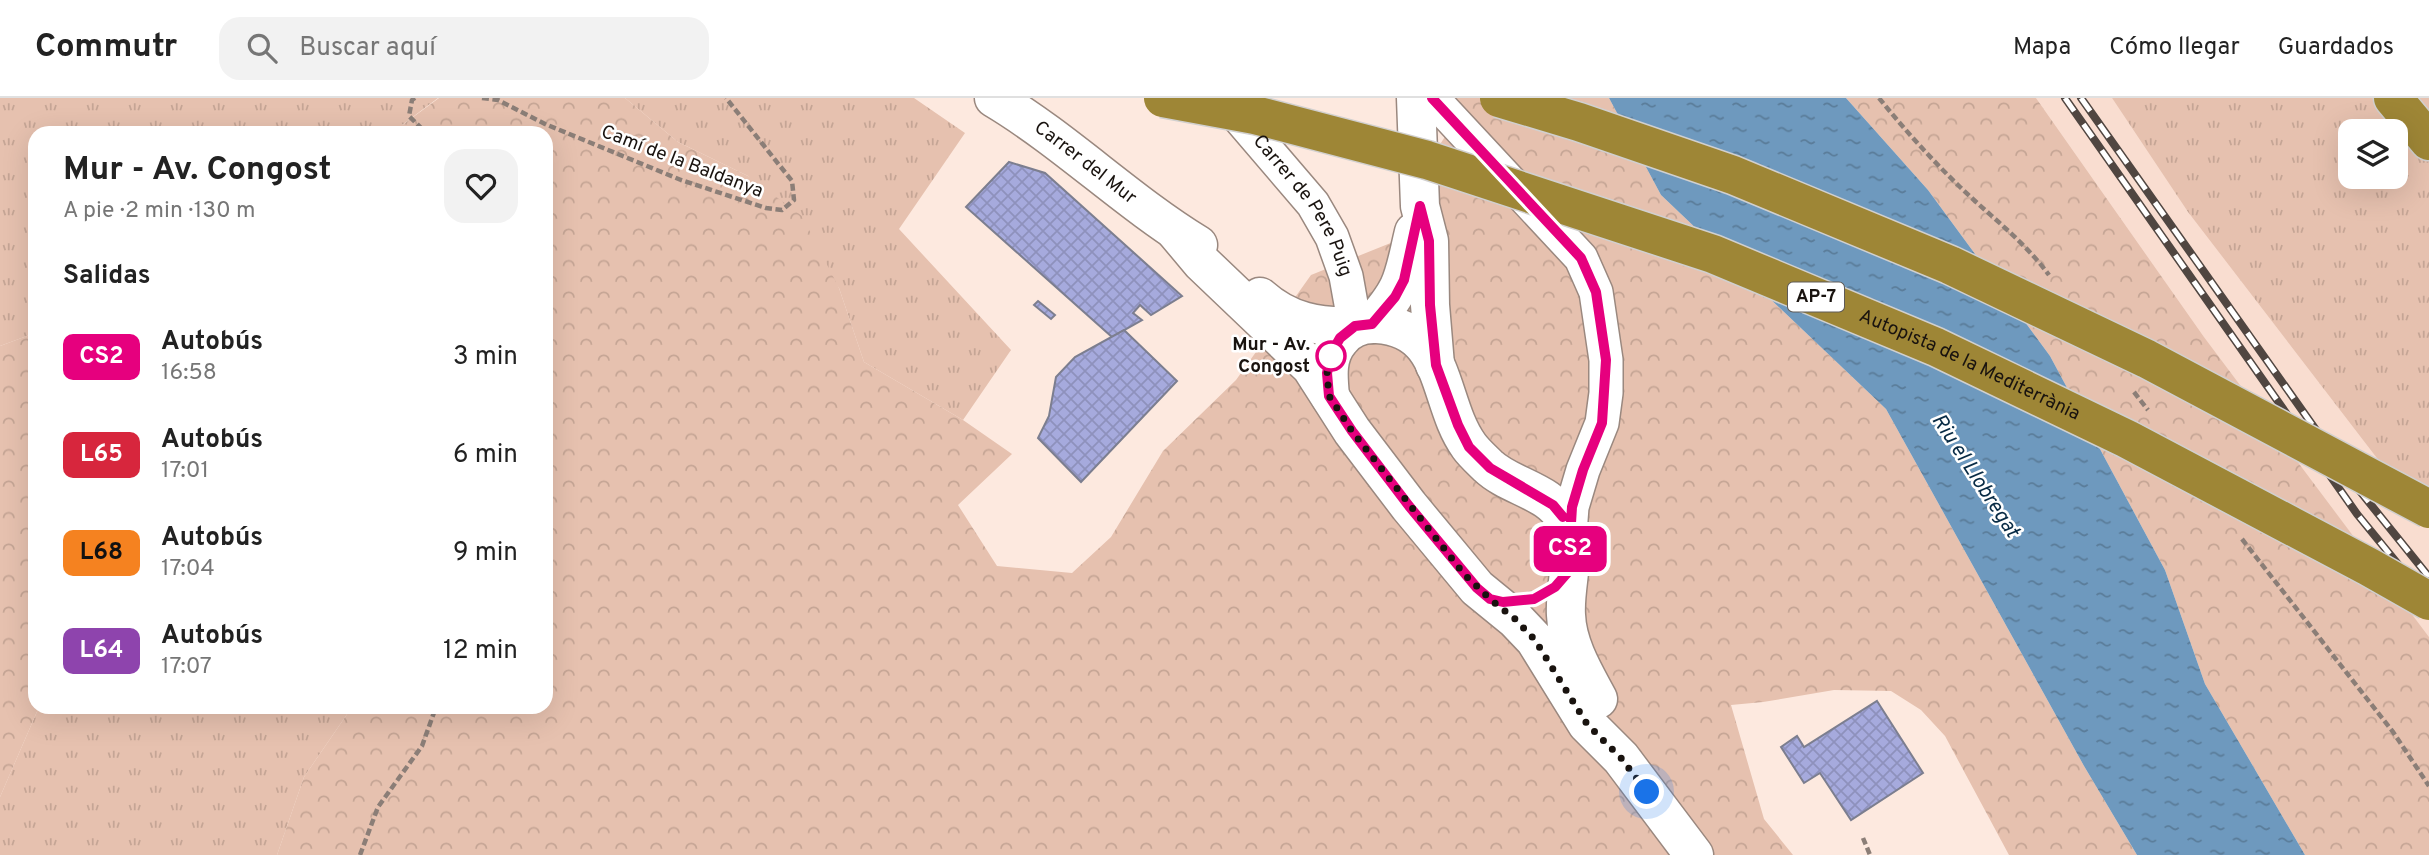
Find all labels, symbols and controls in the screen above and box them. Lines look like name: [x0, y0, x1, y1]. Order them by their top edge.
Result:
search box: [219, 17, 709, 80]
text: Commutr: [35, 27, 177, 69]
icon: search: [243, 29, 281, 67]
text: Buscar aquí: [299, 32, 436, 65]
text: Mapa: [2013, 33, 2071, 63]
text: Cómo llegar: [2109, 33, 2240, 63]
text: Guardados: [2278, 33, 2394, 63]
street label: Carrer del Mur: [1029, 116, 1142, 210]
map controls: [2338, 119, 2408, 189]
button: layers: [2338, 119, 2408, 189]
street label: Camí de la Baldanya: [598, 120, 766, 204]
street label: Carrer de Pere Puig: [1247, 130, 1357, 280]
button: heart: [444, 149, 518, 223]
text: Mur - Av. Congost: [63, 150, 331, 192]
text: A pie · 2 min · 130 m: [63, 197, 256, 226]
text: Salidas: [63, 260, 151, 293]
road number: AP-7: [1788, 282, 1844, 312]
street label: Autopista de la Mediterrània: [1855, 304, 2084, 426]
text: Autobús: [161, 326, 263, 359]
place label: Mur - Av. Congost: [1232, 333, 1310, 379]
text: 3 min: [453, 341, 518, 374]
marker: Mur - Av. Congost: [1316, 341, 1346, 371]
text: CS2: [79, 342, 124, 372]
text: 16:58: [161, 359, 217, 388]
water label: Riu el Llobregat: [1925, 409, 2026, 544]
text: Autobús: [161, 424, 263, 457]
text: 6 min: [453, 439, 518, 472]
text: L65: [80, 440, 123, 470]
text: 17:01: [161, 457, 209, 486]
text: Autobús: [161, 522, 263, 555]
line badge: CS2: [1530, 526, 1610, 572]
text: CS2: [1548, 534, 1592, 564]
text: 9 min: [453, 537, 518, 570]
text: L68: [80, 538, 123, 568]
text: 17:04: [161, 555, 215, 584]
text: Autobús: [161, 620, 263, 653]
text: 12 min: [443, 635, 518, 668]
text: L64: [80, 636, 123, 666]
text: 17:07: [161, 653, 212, 682]
your location: [1629, 774, 1664, 809]

